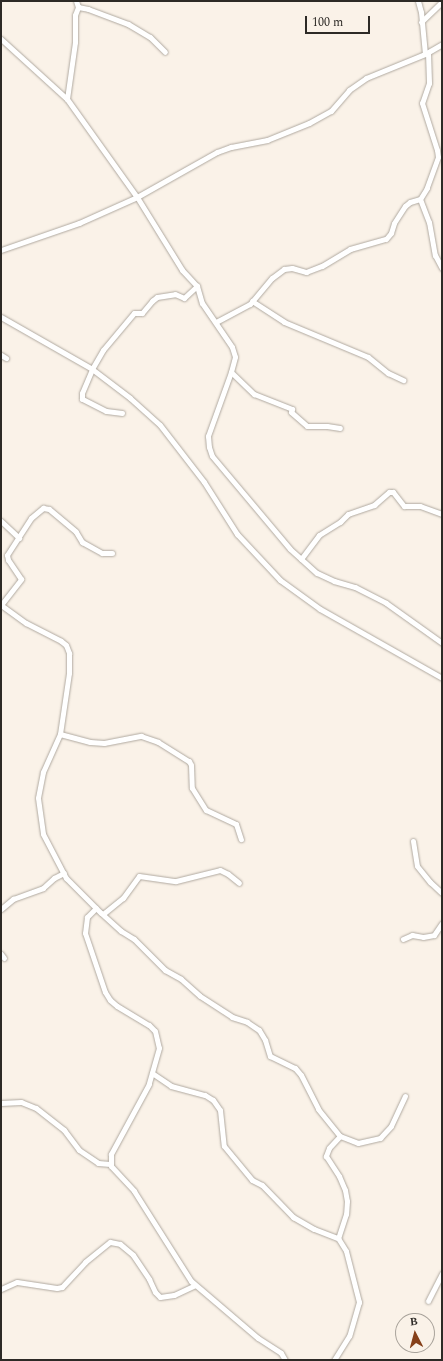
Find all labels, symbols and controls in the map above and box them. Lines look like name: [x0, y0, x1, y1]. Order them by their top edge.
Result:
scale bar: [307, 8, 372, 34]
text: 100 m: [312, 13, 343, 32]
north arrow: [395, 1313, 435, 1353]
text: B: [409, 1313, 419, 1330]

